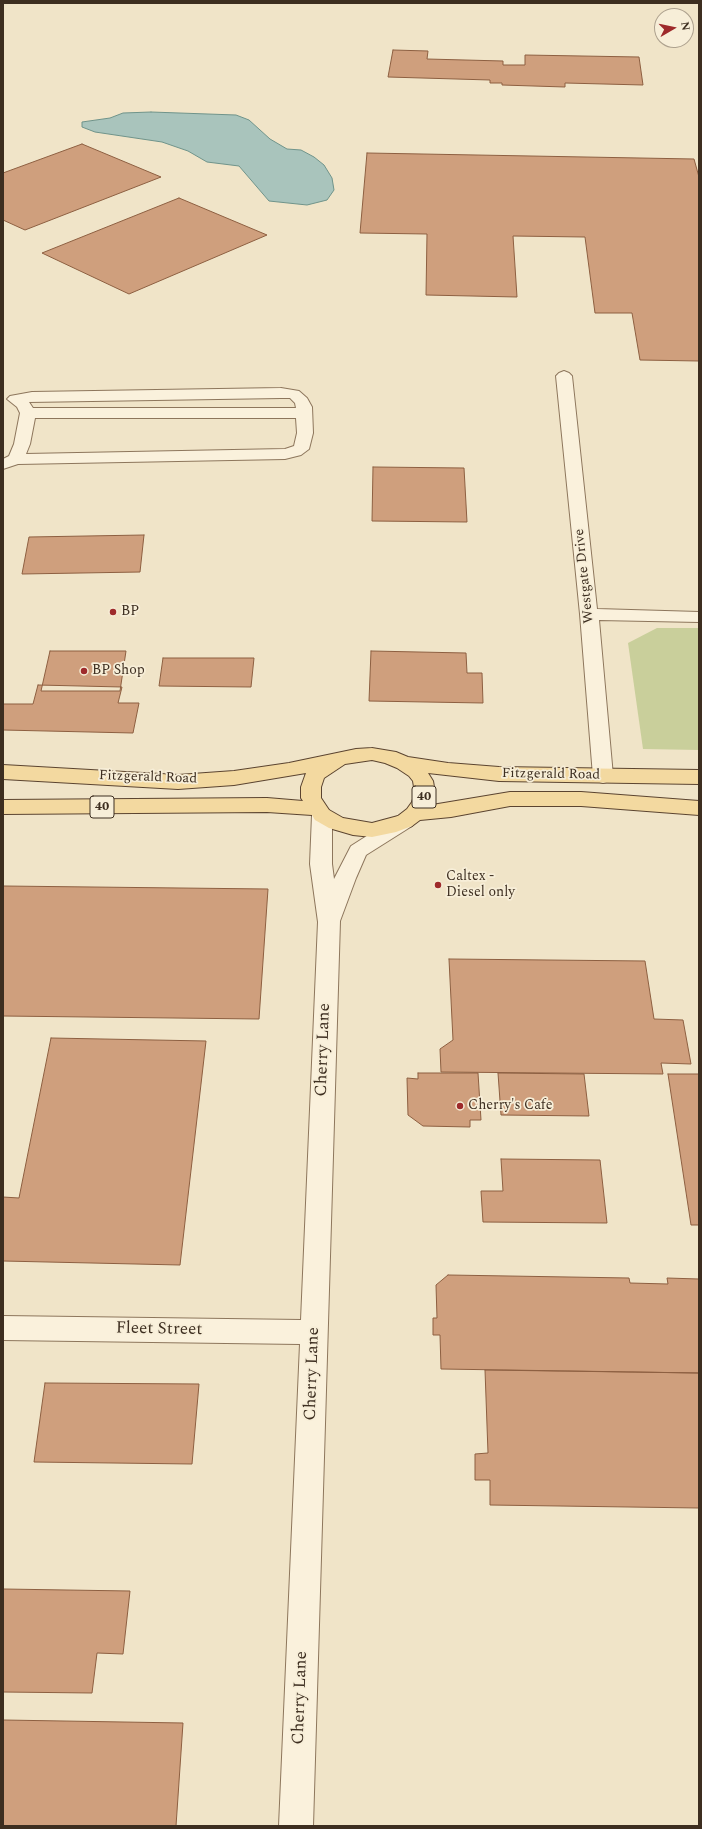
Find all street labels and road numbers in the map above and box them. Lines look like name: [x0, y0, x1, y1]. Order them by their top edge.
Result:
street label: Westgate Drive: [572, 528, 598, 624]
street label: Fitzgerald Road: [502, 766, 600, 784]
street label: Fitzgerald Road: [99, 768, 197, 788]
road number: 40: [412, 786, 436, 808]
road number: 40: [90, 796, 114, 818]
street label: Cherry Lane: [312, 1003, 336, 1097]
street label: Fleet Street: [116, 1319, 202, 1341]
street label: Cherry Lane: [301, 1327, 325, 1421]
street label: Cherry Lane: [289, 1651, 313, 1745]

